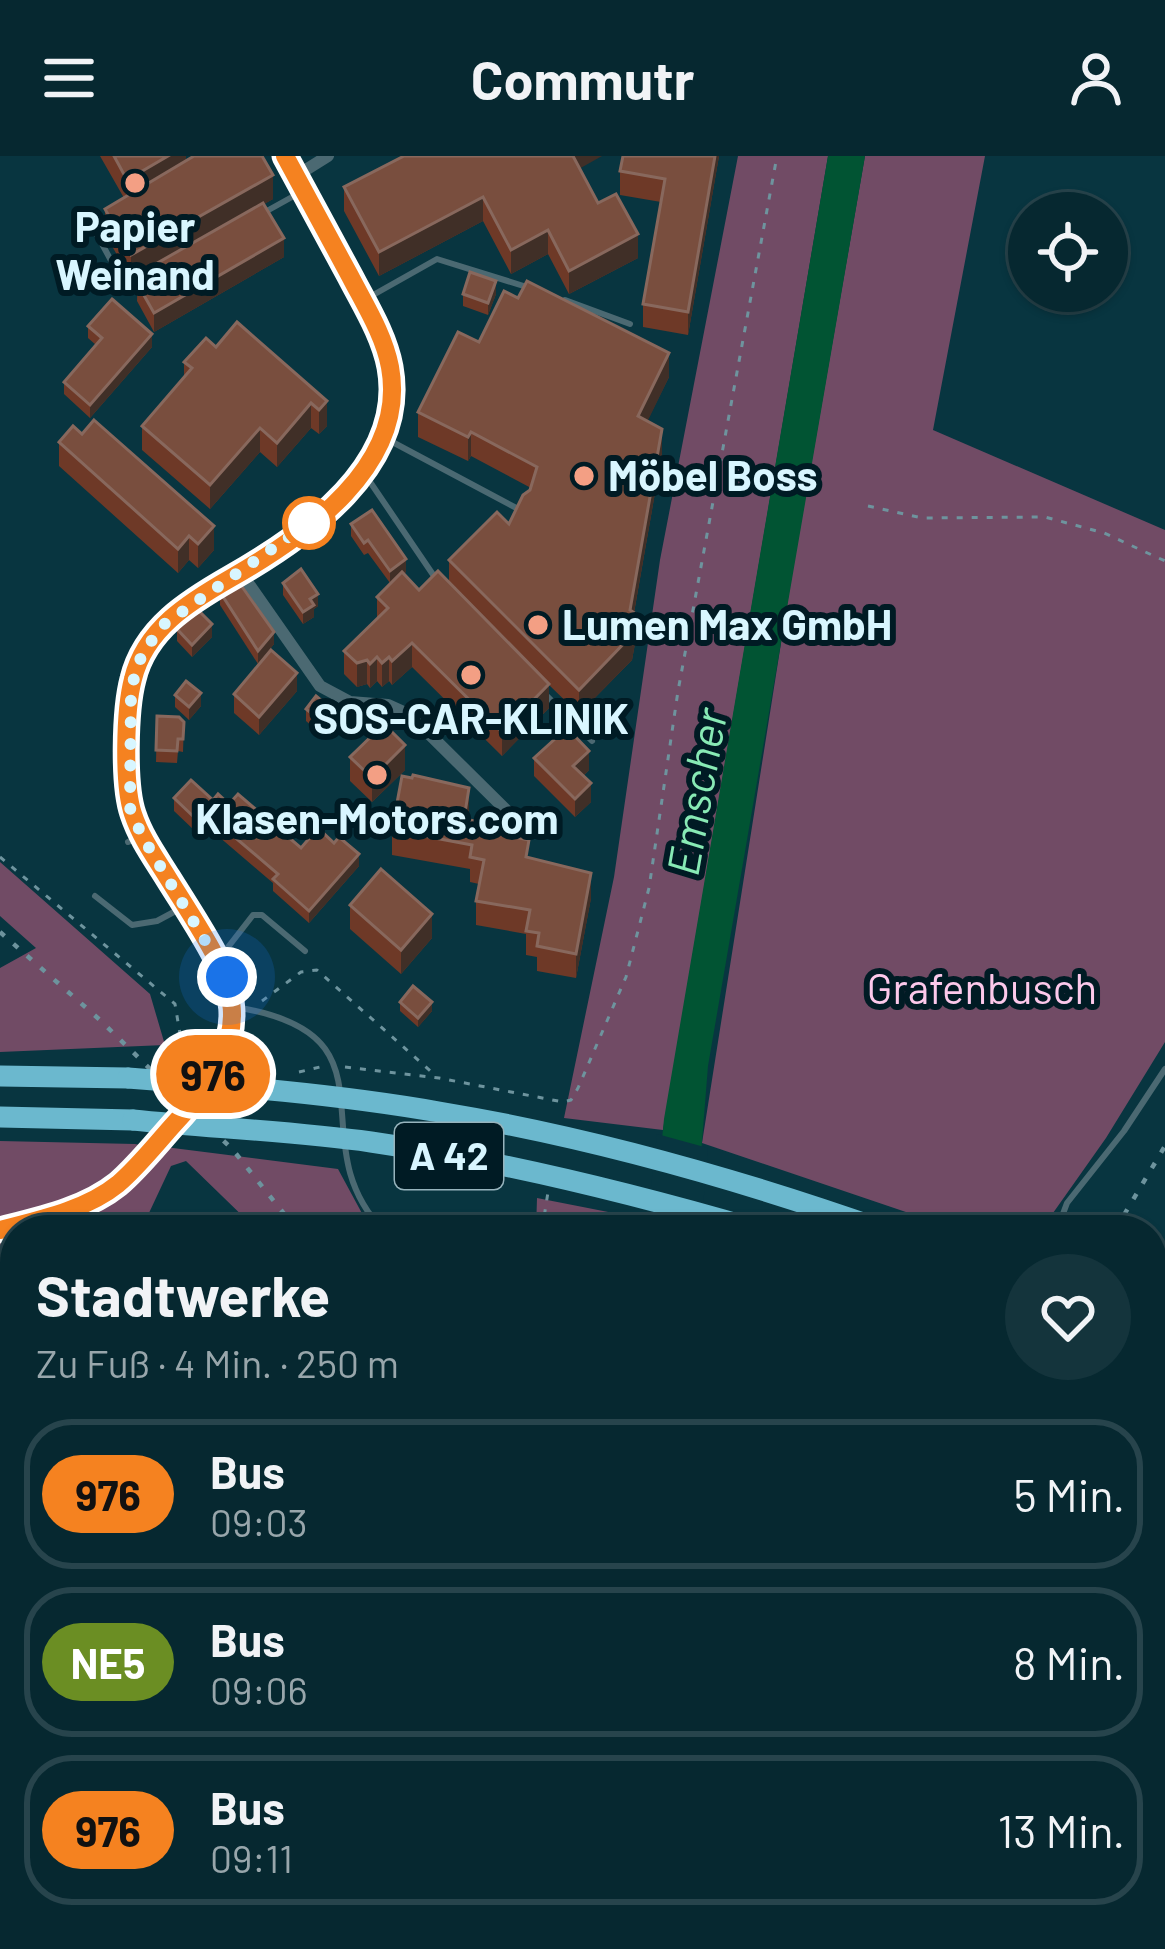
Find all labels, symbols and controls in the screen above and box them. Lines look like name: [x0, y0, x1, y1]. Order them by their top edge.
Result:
icon: menu: [36, 45, 102, 111]
icon: person: [1063, 45, 1129, 111]
text: Commutr: [471, 46, 694, 111]
marker: Papier Weinand: [122, 170, 148, 196]
map controls: [1008, 192, 1128, 312]
button: locate: [1008, 192, 1128, 312]
place label: Papier Weinand: [55, 200, 215, 298]
place label: Möbel Boss: [608, 449, 818, 499]
marker: Möbel Boss: [571, 463, 597, 489]
unlabelled marker: [284, 498, 334, 548]
place label: Lumen Max GmbH: [562, 598, 892, 648]
marker: Lumen Max GmbH: [525, 612, 551, 638]
marker: SOS-CAR-KLINIK: [458, 662, 484, 688]
place label: SOS-CAR-KLINIK: [313, 692, 629, 742]
water label: Emscher: [654, 702, 737, 879]
marker: Klasen-Motors.com: [364, 762, 390, 788]
place label: Klasen-Motors.com: [195, 792, 559, 842]
your location: [197, 947, 257, 1007]
park label: Grafenbusch: [867, 962, 1097, 1012]
line badge: 976: [144, 1035, 282, 1113]
text: 976: [180, 1049, 246, 1099]
road number: A 42: [395, 1123, 503, 1189]
button: heart: [1005, 1254, 1131, 1380]
text: Stadtwerke: [36, 1260, 330, 1328]
text: Zu Fuß · 4 Min. · 250 m: [36, 1339, 399, 1386]
text: Bus: [210, 1444, 285, 1498]
text: 5 Min.: [1013, 1467, 1125, 1521]
text: 976: [75, 1469, 141, 1519]
text: 09:03: [210, 1498, 308, 1545]
text: Bus: [210, 1612, 285, 1666]
text: 8 Min.: [1013, 1635, 1125, 1689]
text: NE5: [71, 1637, 145, 1687]
text: 09:06: [210, 1666, 308, 1713]
text: Bus: [210, 1780, 285, 1834]
text: 13 Min.: [998, 1803, 1125, 1857]
text: 976: [75, 1805, 141, 1855]
text: 09:11: [210, 1834, 293, 1881]

